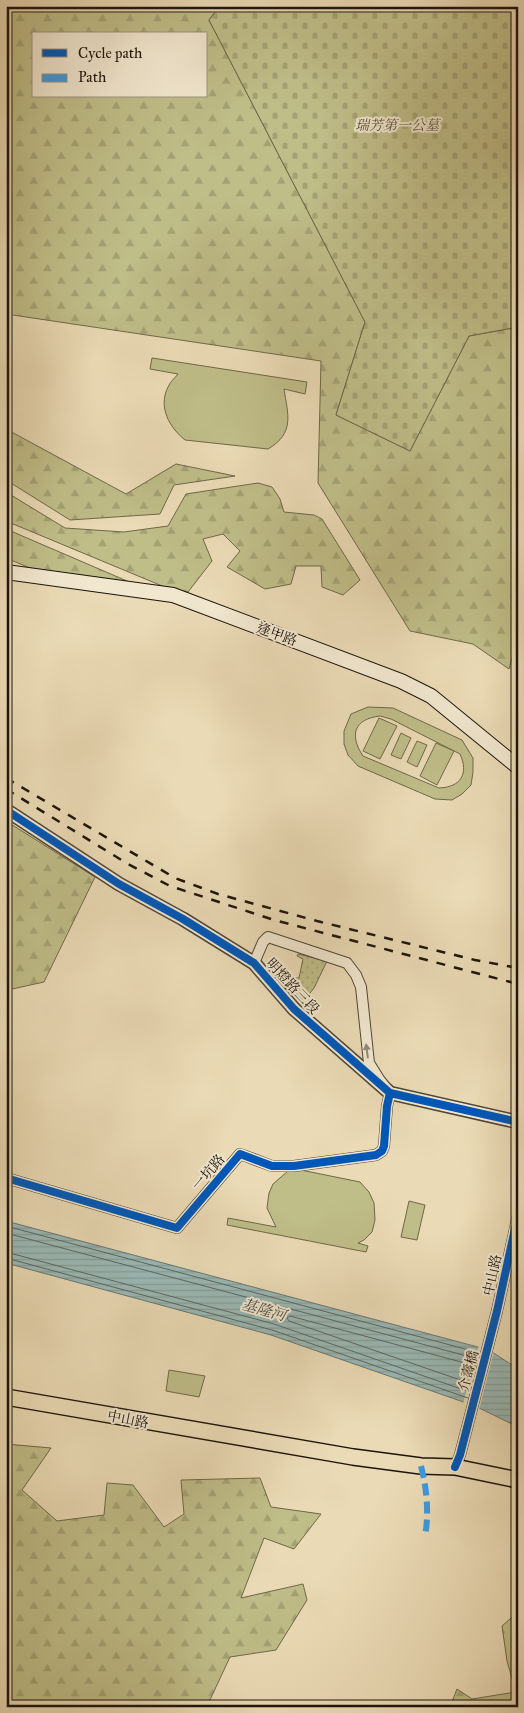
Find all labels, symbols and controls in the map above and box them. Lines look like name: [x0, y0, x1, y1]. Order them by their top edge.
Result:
legend: [32, 32, 208, 98]
text: Cycle path: [78, 44, 143, 62]
text: Path: [78, 68, 107, 86]
park label: 瑞芳第一公墓: [355, 117, 441, 134]
street label: 逢甲路: [254, 619, 299, 650]
street label: 明燈路三段: [263, 955, 323, 1018]
one-way arrow: [363, 1043, 371, 1059]
street label: 一坑路: [188, 1151, 229, 1194]
street label: 中山路: [480, 1253, 505, 1297]
water label: 基隆河: [240, 1295, 291, 1326]
street label: 介壽橋: [455, 1349, 482, 1394]
street label: 中山路: [106, 1407, 150, 1432]

